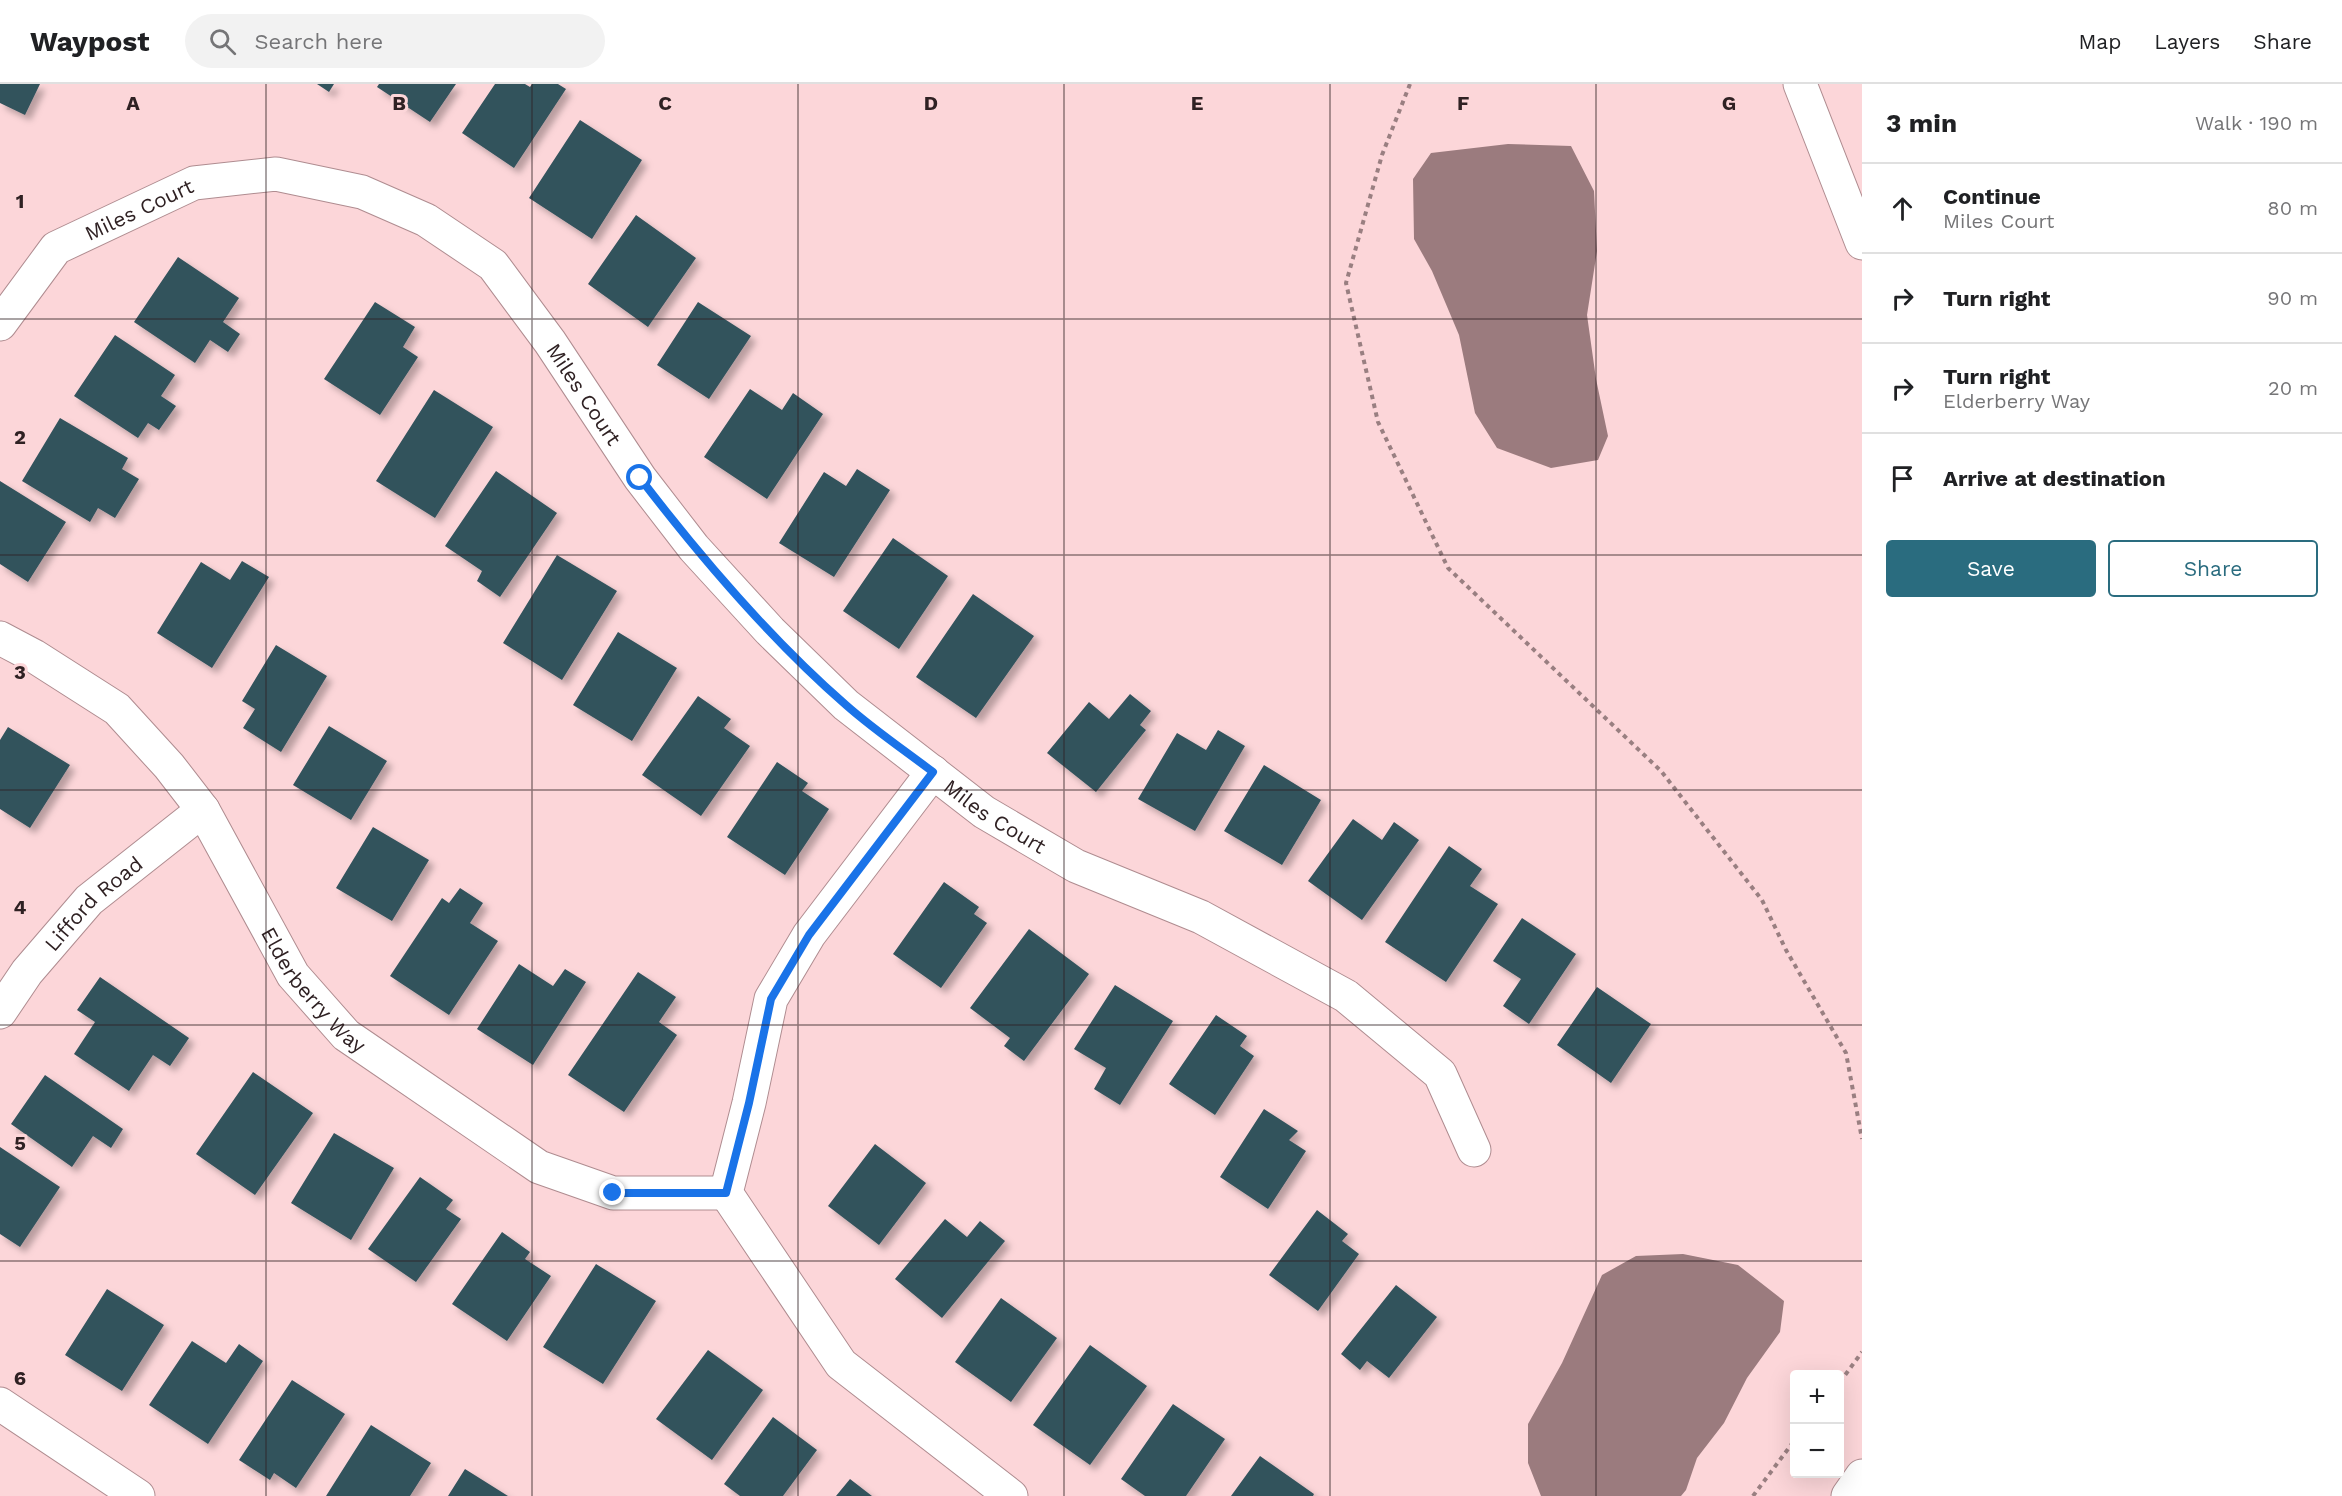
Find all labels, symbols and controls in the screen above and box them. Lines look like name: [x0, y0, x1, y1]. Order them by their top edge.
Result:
search box: [185, 14, 605, 68]
text: Waypost: [30, 25, 149, 58]
icon: search: [206, 25, 239, 58]
text: Search here: [254, 29, 383, 54]
text: Map: [2078, 29, 2121, 54]
text: Layers: [2154, 29, 2220, 54]
text: Share: [2253, 29, 2312, 54]
text: A: [126, 91, 140, 115]
text: B: [392, 91, 406, 115]
text: C: [658, 91, 672, 115]
text: D: [924, 91, 938, 115]
text: E: [1191, 91, 1203, 115]
text: F: [1457, 91, 1469, 115]
text: G: [1722, 91, 1736, 115]
text: 3 min: [1886, 108, 1957, 138]
text: Walk · 190 m: [2195, 111, 2318, 135]
street label: Miles Court: [81, 173, 197, 245]
text: Continue: [1943, 184, 2041, 209]
text: 1: [16, 189, 24, 213]
icon: ahead: [1886, 192, 1919, 225]
text: 80 m: [2267, 196, 2318, 220]
text: Miles Court: [1943, 209, 2054, 233]
icon: right: [1886, 282, 1919, 315]
text: Turn right: [1943, 286, 2050, 311]
text: 90 m: [2267, 286, 2318, 310]
street label: Miles Court: [542, 338, 627, 450]
text: Turn right: [1943, 364, 2050, 389]
icon: right: [1886, 372, 1919, 405]
text: 20 m: [2268, 376, 2318, 400]
text: Elderberry Way: [1943, 389, 2090, 413]
text: 2: [14, 425, 26, 449]
icon: arrive: [1886, 462, 1919, 495]
route start: [626, 464, 652, 490]
text: Arrive at destination: [1943, 466, 2166, 491]
button: Save: [1886, 540, 2096, 597]
button: Share: [2108, 540, 2318, 597]
text: 3: [14, 660, 26, 684]
street label: Miles Court: [939, 773, 1051, 858]
street label: Lifford Road: [39, 850, 147, 956]
text: 4: [14, 895, 27, 919]
street label: Elderberry Way: [257, 923, 371, 1058]
text: 5: [14, 1131, 26, 1155]
route end: [599, 1179, 625, 1205]
text: 6: [14, 1366, 26, 1390]
map controls: [1790, 1370, 1844, 1478]
button: +: [1790, 1370, 1844, 1424]
button: −: [1790, 1424, 1844, 1478]

